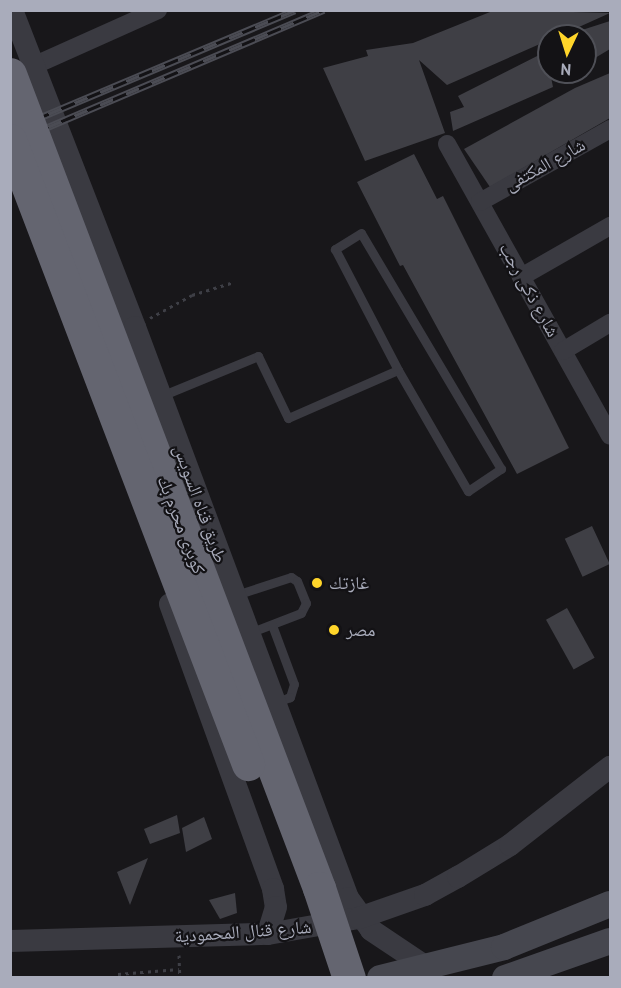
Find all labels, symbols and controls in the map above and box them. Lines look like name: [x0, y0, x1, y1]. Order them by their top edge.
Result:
north arrow: [537, 24, 597, 84]
text: N: [560, 60, 572, 80]
street label: شارع المكتفى: [501, 134, 589, 196]
street label: شارع ذكى رجب: [494, 239, 564, 341]
street label: طريق قناه السويس: [169, 442, 231, 566]
street label: كوبرى محرم بك: [152, 473, 210, 577]
place label: غازتك: [329, 572, 369, 594]
marker: غازتك: [310, 576, 324, 590]
place label: مصر: [346, 619, 375, 641]
marker: مصر: [327, 623, 341, 637]
street label: شارع قنال المحمودية: [174, 916, 312, 948]

